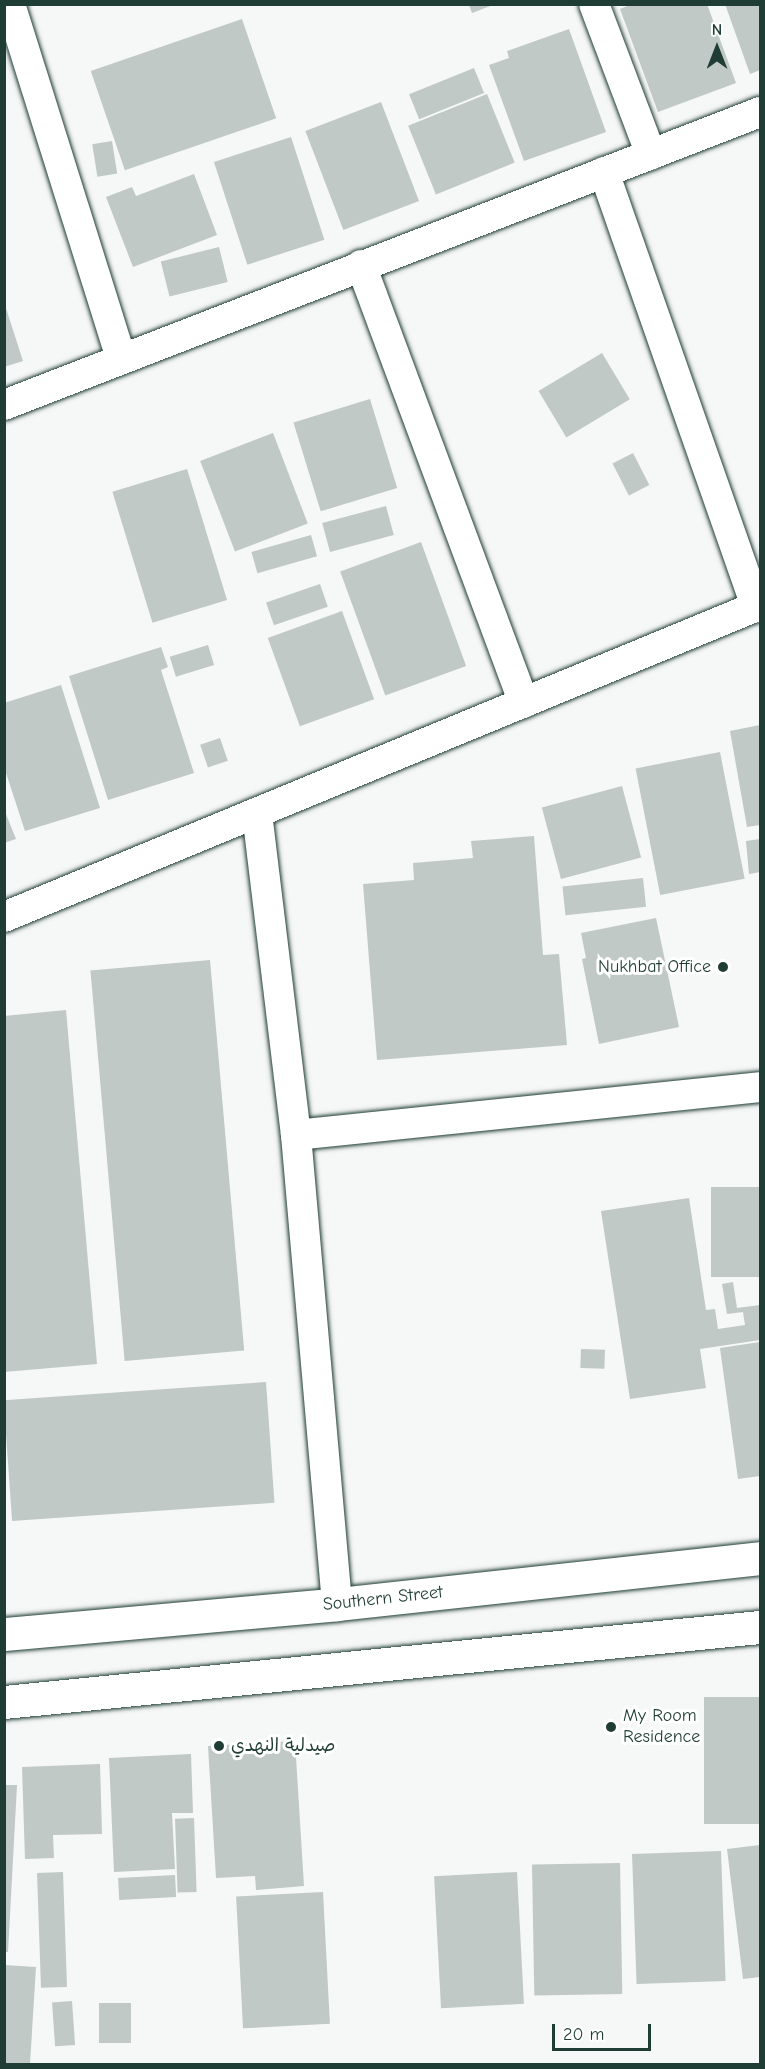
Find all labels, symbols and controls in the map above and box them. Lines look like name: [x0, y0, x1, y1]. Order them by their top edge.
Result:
north arrow: [687, 18, 747, 78]
text: N: [712, 21, 722, 39]
place label: Nukhbat Office: [598, 956, 711, 978]
marker: Nukhbat Office: [716, 960, 730, 974]
street label: Southern Street: [322, 1582, 444, 1616]
place label: My Room Residence: [623, 1706, 700, 1748]
marker: My Room Residence: [604, 1720, 618, 1734]
place label: صيدلية النهدي: [231, 1735, 335, 1757]
marker: صيدلية النهدي: [212, 1739, 226, 1753]
scale bar: [555, 2012, 654, 2050]
text: 20 m: [563, 2024, 604, 2045]

